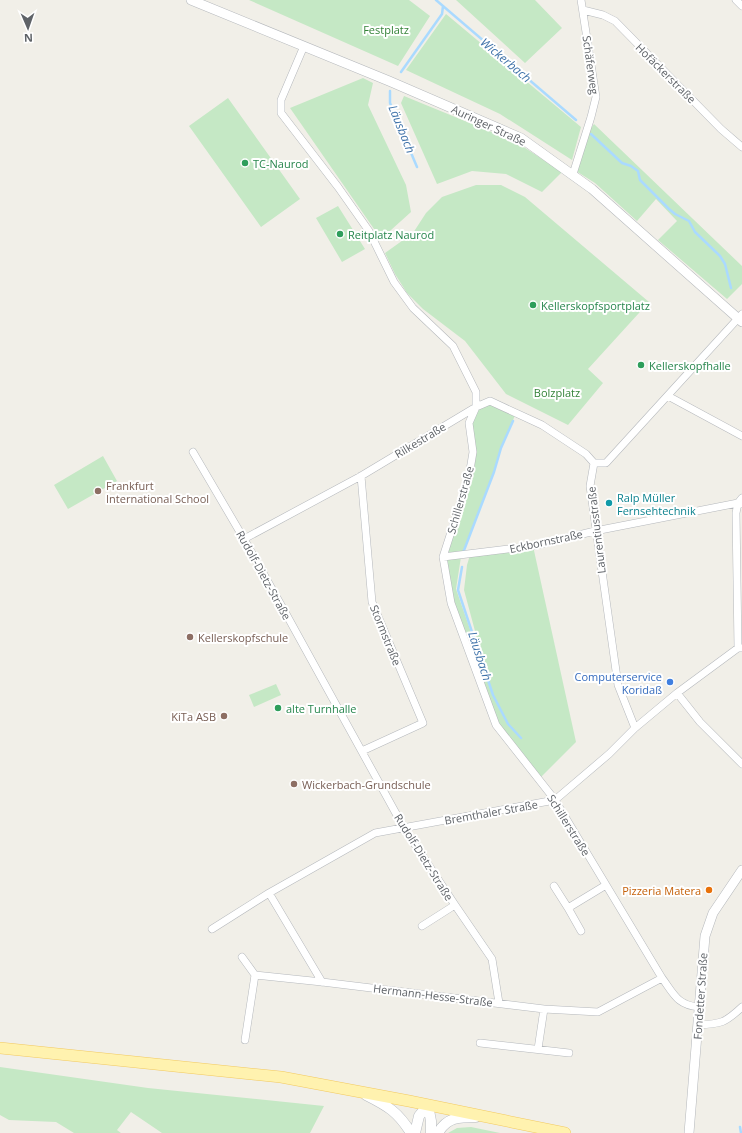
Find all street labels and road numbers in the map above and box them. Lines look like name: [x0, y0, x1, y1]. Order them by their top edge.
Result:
street label: Schäferweg: [579, 35, 603, 95]
street label: Hofäckerstraße: [633, 40, 699, 106]
street label: Auringer Straße: [449, 101, 529, 149]
street label: Rilkestraße: [392, 419, 448, 461]
street label: Schillerstraße: [443, 464, 477, 536]
street label: Laurentiusstraße: [583, 486, 609, 574]
street label: Eckbornstraße: [508, 526, 584, 556]
street label: Rudolf-Dietz-Straße: [233, 528, 295, 622]
street label: Stormstraße: [367, 602, 405, 668]
street label: Schillerstraße: [544, 791, 594, 859]
street label: Bremthaler Straße: [443, 796, 539, 828]
street label: Rudolf-Dietz-Straße: [391, 811, 457, 903]
street label: Fondetter Straße: [689, 952, 711, 1040]
street label: Hermann-Hesse-Straße: [372, 980, 494, 1010]

